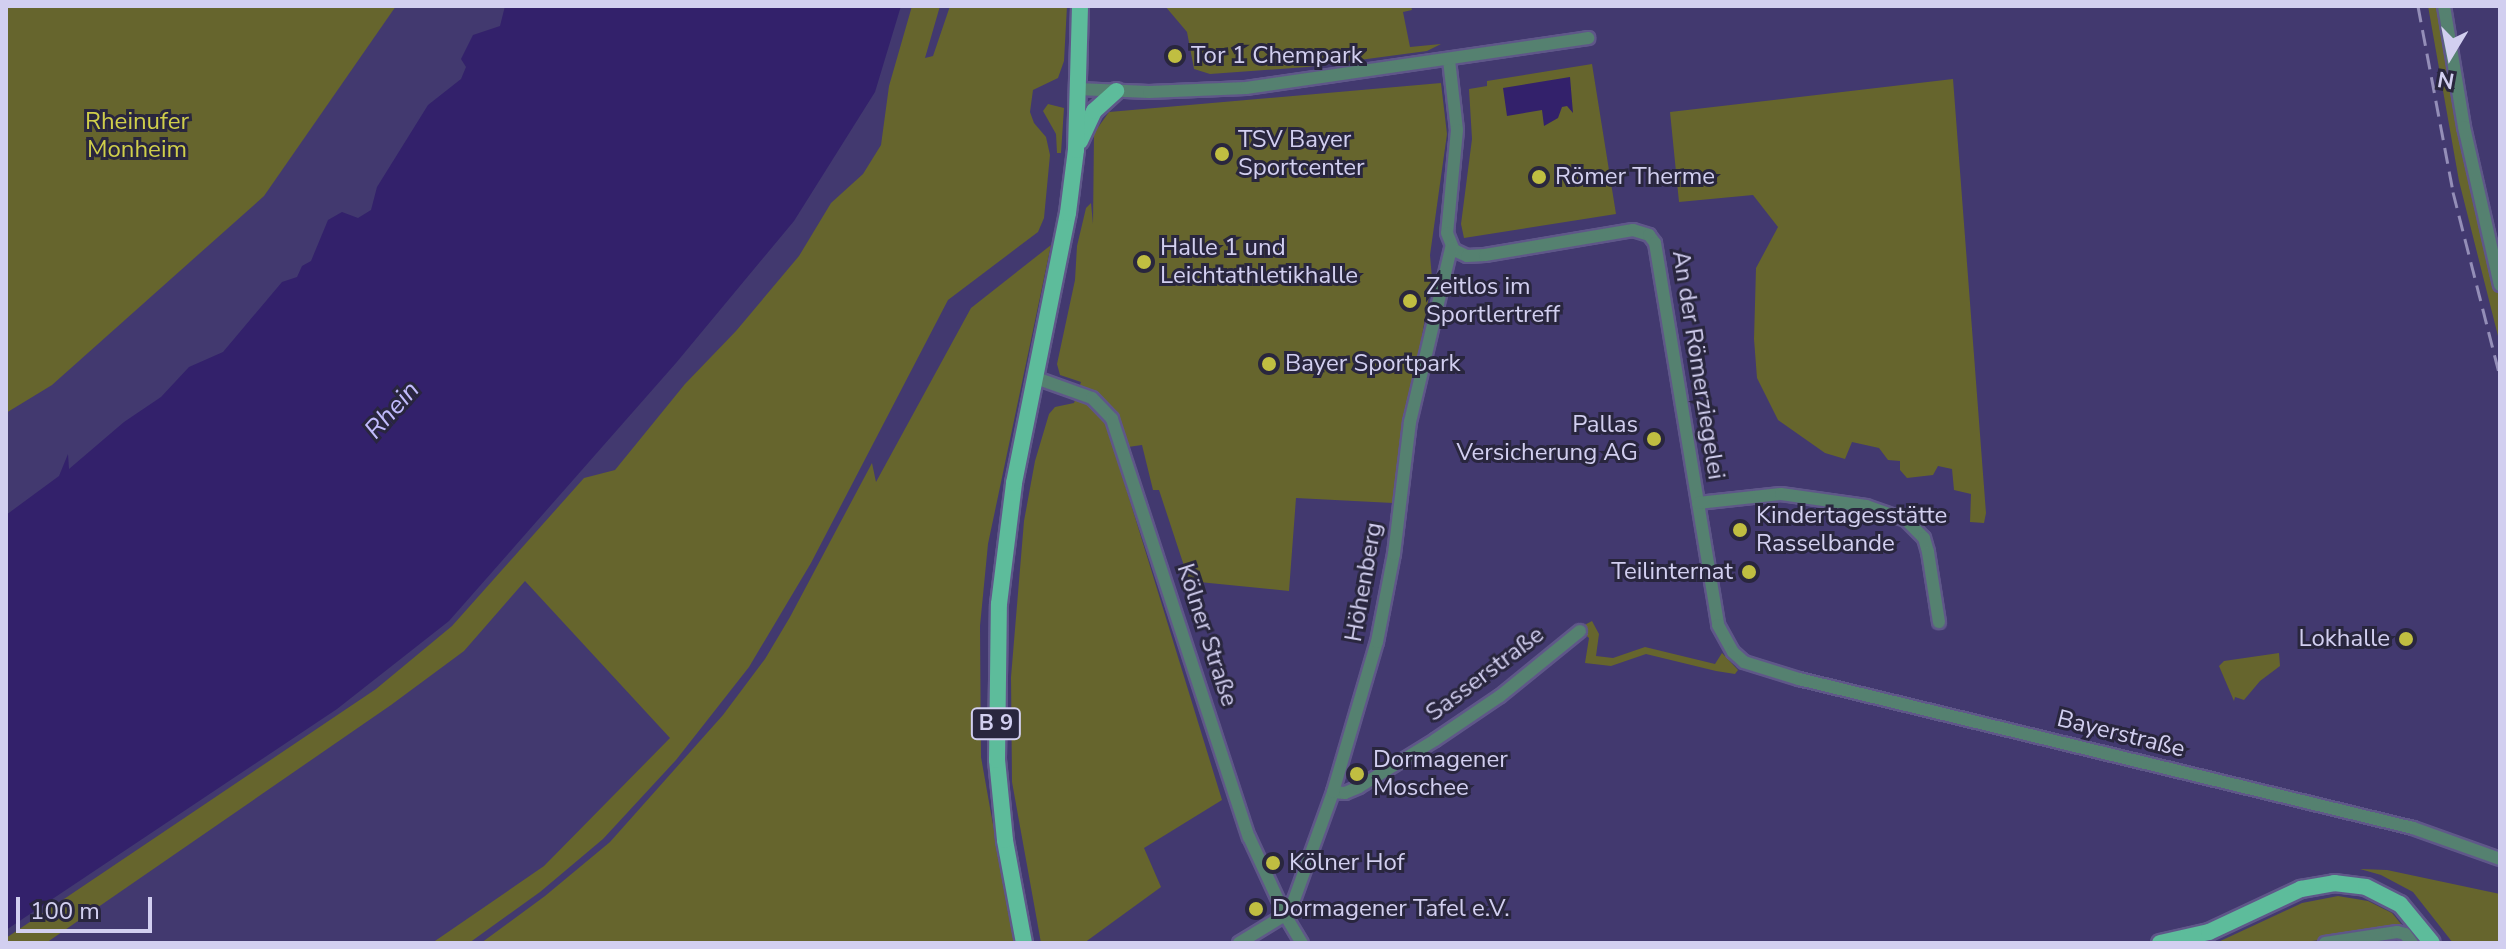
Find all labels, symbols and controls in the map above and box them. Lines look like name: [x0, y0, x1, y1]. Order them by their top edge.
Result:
north arrow: [2410, 16, 2490, 96]
place label: Tor 1 Chempark: [1191, 42, 1363, 70]
marker: Tor 1 Chempark: [1166, 47, 1184, 65]
text: N: [2435, 63, 2457, 96]
park label: Rheinufer Monheim: [85, 108, 189, 164]
place label: TSV Bayer Sportcenter: [1238, 126, 1365, 182]
marker: TSV Bayer Sportcenter: [1213, 145, 1231, 163]
place label: Römer Therme: [1555, 163, 1715, 191]
marker: Römer Therme: [1530, 168, 1548, 186]
place label: Halle 1 und Leichtathletikhalle: [1160, 234, 1358, 290]
street label: An der Römerziegelei: [1666, 248, 1730, 482]
marker: Halle 1 und Leichtathletikhalle: [1135, 253, 1153, 271]
place label: Zeitlos im Sportlertreff: [1426, 273, 1560, 329]
marker: Zeitlos im Sportlertreff: [1401, 292, 1419, 310]
place label: Bayer Sportpark: [1285, 350, 1461, 378]
marker: Bayer Sportpark: [1260, 355, 1278, 373]
water label: Rhein: [358, 375, 426, 445]
place label: Pallas Versicherung AG: [1456, 411, 1638, 467]
marker: Pallas Versicherung AG: [1645, 430, 1663, 448]
place label: Kindertagesstätte Rasselbande: [1756, 502, 1947, 558]
street label: Höhenberg: [1339, 520, 1389, 644]
marker: Kindertagesstätte Rasselbande: [1731, 521, 1749, 539]
place label: Teilinternat: [1611, 558, 1733, 586]
street label: Kölner Straße: [1170, 560, 1244, 710]
marker: Teilinternat: [1740, 563, 1758, 581]
street label: Sasserstraße: [1420, 620, 1550, 728]
place label: Lokhalle: [2299, 625, 2390, 653]
marker: Lokhalle: [2397, 630, 2415, 648]
street label: Bayerstraße: [2054, 704, 2188, 764]
road number: B 9: [970, 706, 1022, 742]
place label: Dormagener Moschee: [1373, 746, 1508, 802]
marker: Dormagener Moschee: [1348, 765, 1366, 783]
place label: Kölner Hof: [1289, 849, 1405, 877]
marker: Kölner Hof: [1264, 854, 1282, 872]
scale bar: [20, 881, 156, 931]
text: 100 m: [30, 895, 100, 927]
place label: Dormagener Tafel e.V.: [1272, 895, 1510, 923]
marker: Dormagener Tafel e.V.: [1247, 900, 1265, 918]

